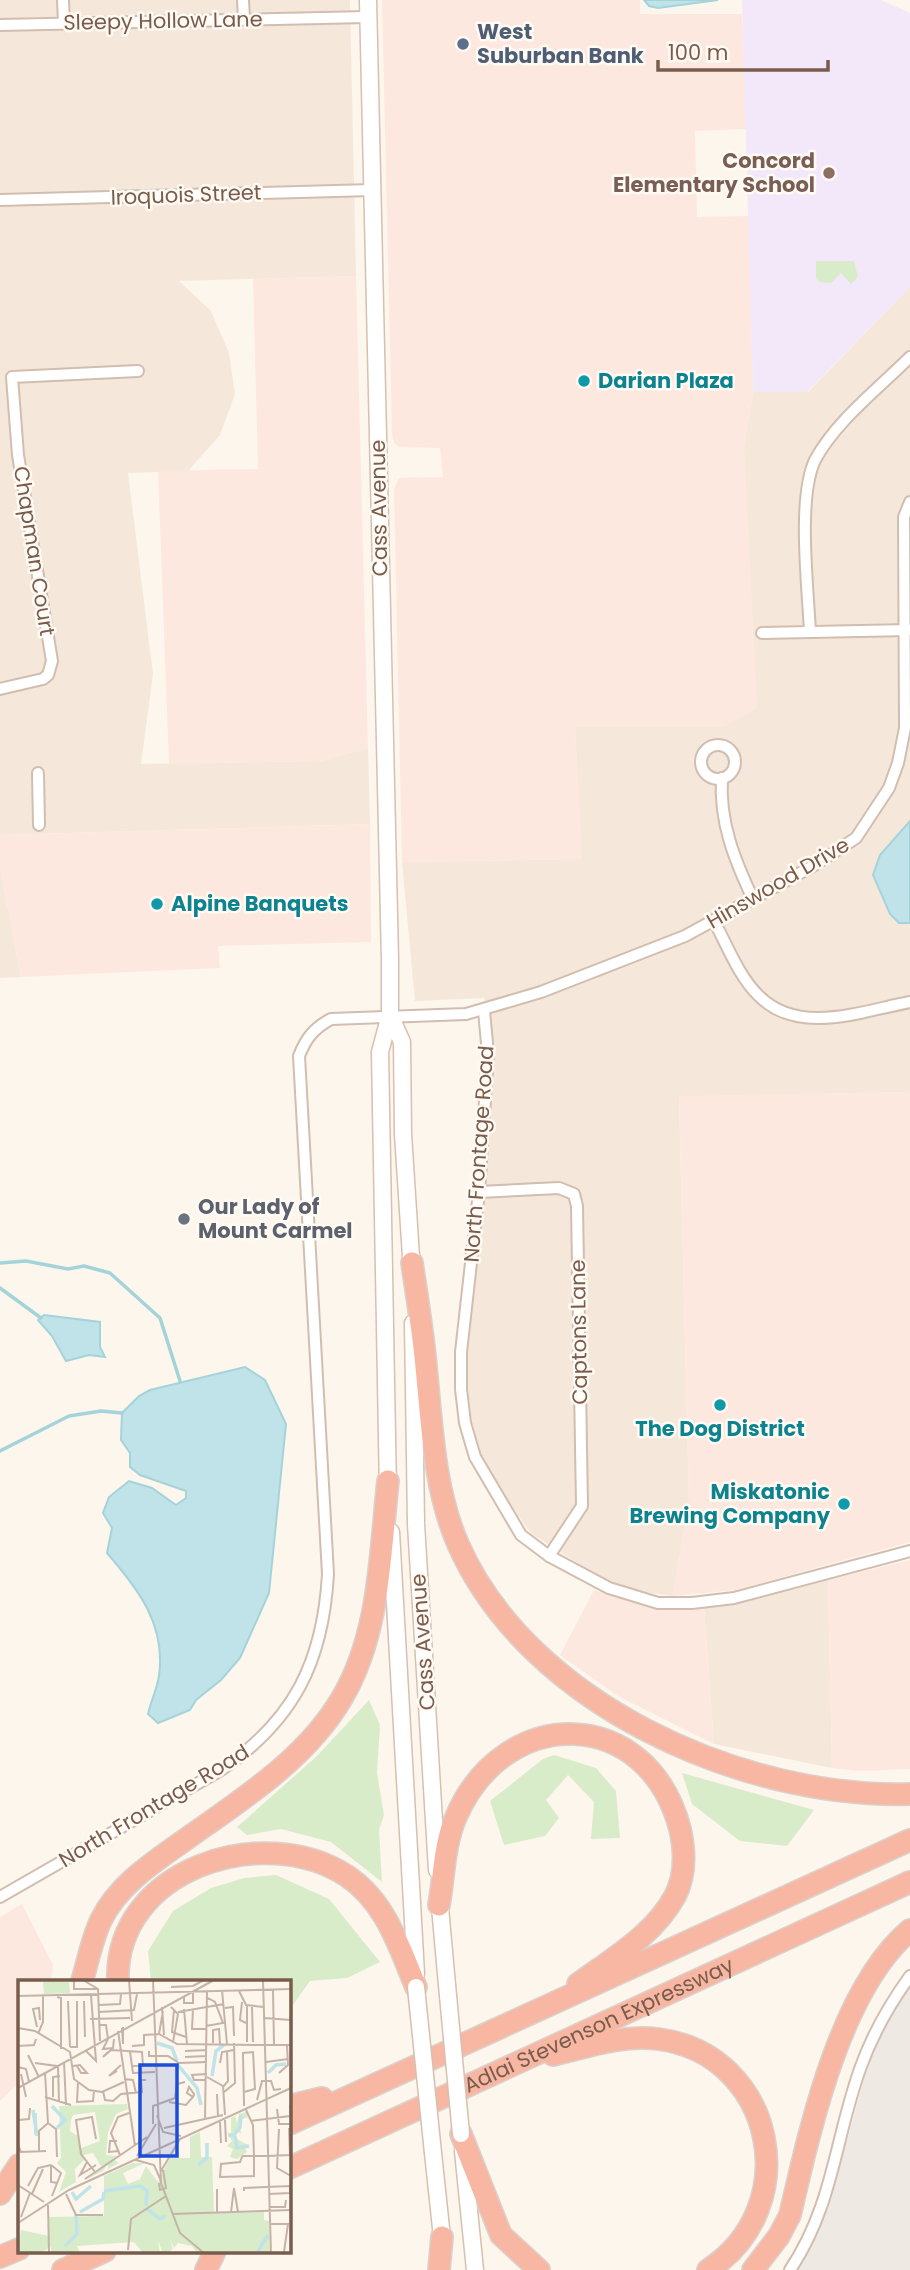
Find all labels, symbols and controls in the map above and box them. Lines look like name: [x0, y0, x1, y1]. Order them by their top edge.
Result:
street label: Sleepy Hollow Lane: [63, 4, 263, 37]
place label: West Suburban Bank: [477, 17, 644, 70]
scale bar: [658, 28, 828, 72]
marker: West Suburban Bank: [455, 36, 471, 52]
text: 100 m: [668, 38, 728, 67]
place label: Concord Elementary School: [613, 146, 815, 199]
marker: Concord Elementary School: [821, 165, 837, 181]
street label: Iroquois Street: [110, 177, 262, 212]
place label: Darian Plaza: [598, 366, 734, 395]
marker: Darian Plaza: [576, 373, 592, 389]
street label: Cass Avenue: [363, 439, 394, 577]
street label: Chapman Court: [7, 464, 62, 638]
street label: Hinswood Drive: [701, 830, 855, 935]
place label: Alpine Banquets: [171, 889, 349, 918]
marker: Alpine Banquets: [149, 896, 165, 912]
street label: North Frontage Road: [456, 1045, 501, 1263]
place label: Our Lady of Mount Carmel: [198, 1192, 353, 1245]
marker: Our Lady of Mount Carmel: [176, 1211, 192, 1227]
street label: Captons Lane: [563, 1259, 594, 1405]
marker: The Dog District: [712, 1397, 728, 1413]
place label: The Dog District: [635, 1414, 805, 1443]
place label: Miskatonic Brewing Company: [629, 1477, 831, 1530]
marker: Miskatonic Brewing Company: [836, 1496, 852, 1512]
street label: Cass Avenue: [403, 1573, 442, 1711]
street label: North Frontage Road: [53, 1737, 254, 1874]
street label: Adlai Stevenson Expressway: [459, 1950, 738, 2100]
inset map: [18, 1980, 290, 2252]

